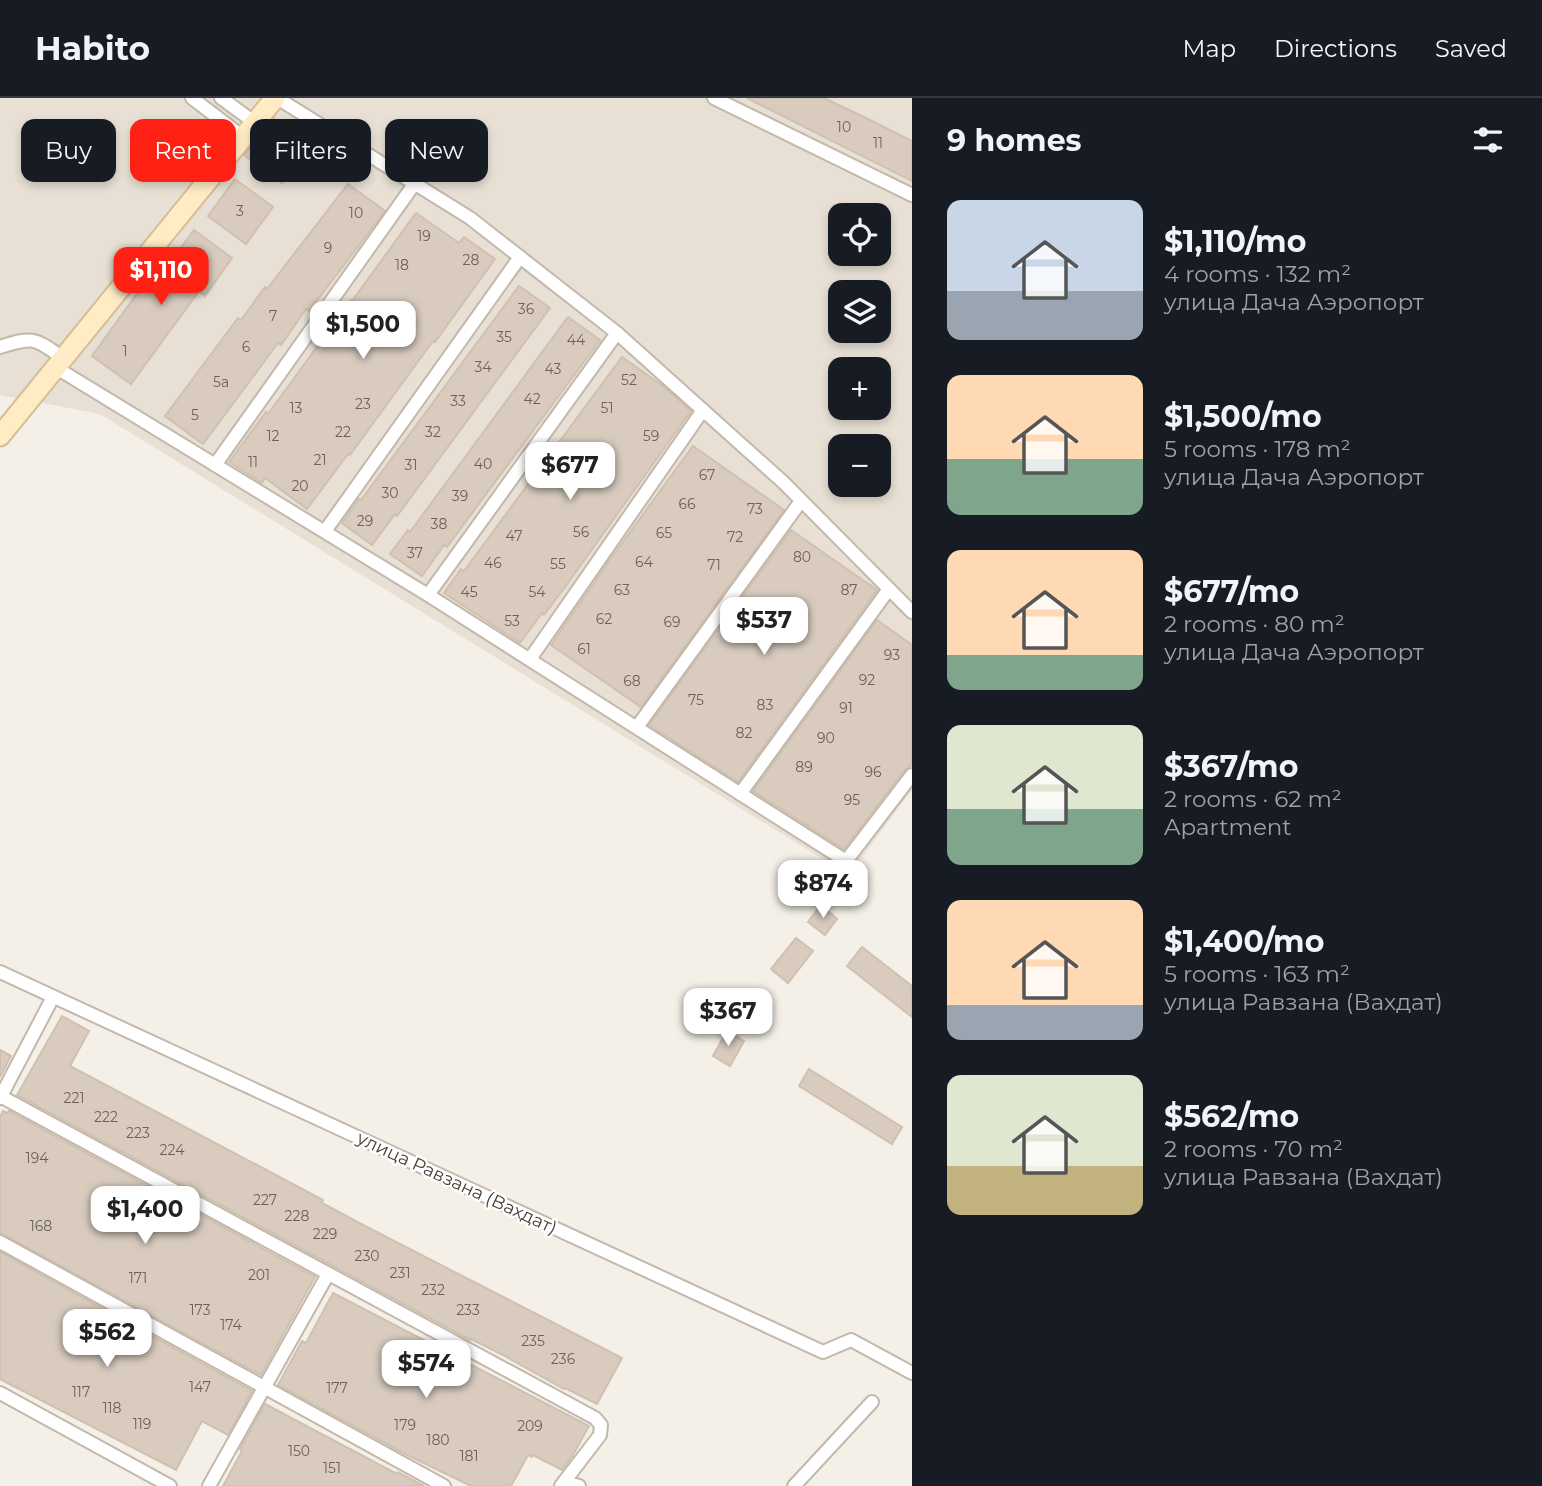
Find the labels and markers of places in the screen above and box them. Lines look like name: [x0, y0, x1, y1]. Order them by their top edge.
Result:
pin: $1,110: [104, 248, 218, 307]
pin: $1,500: [306, 302, 420, 361]
pin: $677: [529, 442, 611, 502]
pin: $537: [723, 598, 805, 657]
pin: $874: [782, 860, 864, 920]
pin: $367: [687, 988, 769, 1048]
pin: $1,400: [88, 1186, 202, 1246]
pin: $562: [66, 1310, 148, 1369]
pin: $574: [385, 1340, 467, 1400]

